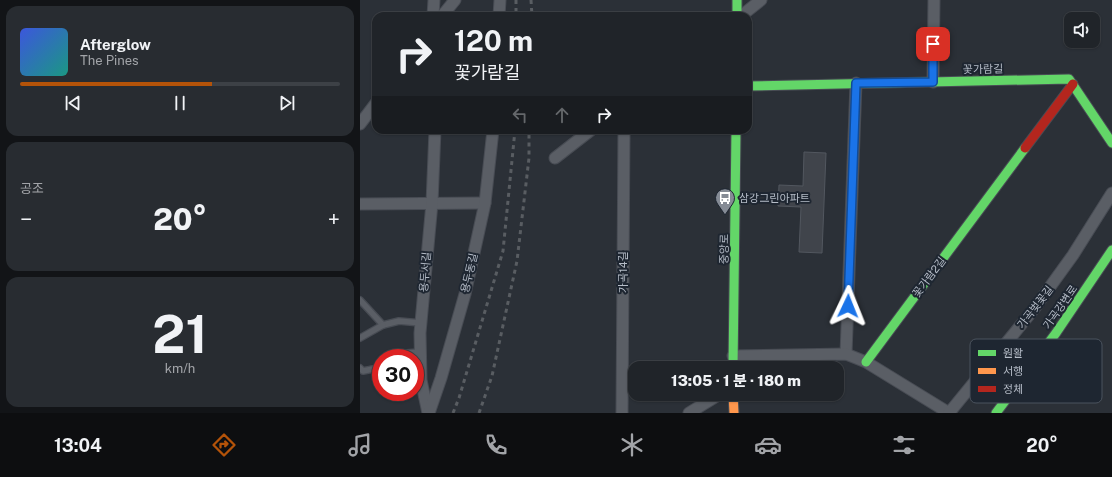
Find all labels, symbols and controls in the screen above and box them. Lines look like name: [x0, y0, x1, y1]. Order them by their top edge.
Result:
map controls: [1064, 12, 1100, 48]
button: sound: [1064, 12, 1100, 48]
text: 120 m: [454, 24, 533, 57]
pin: [916, 27, 950, 61]
icon: right: [388, 28, 440, 80]
icon: arrive: [922, 33, 944, 55]
text: Afterglow: [80, 36, 151, 53]
text: The Pines: [80, 53, 139, 68]
text: 꽃가람길: [454, 62, 520, 83]
street label: 꽃가람길: [963, 63, 1003, 75]
icon: previous: [62, 92, 84, 114]
icon: pause: [169, 92, 191, 114]
icon: next: [276, 92, 298, 114]
icon: left: [509, 104, 531, 126]
icon: ahead: [551, 104, 573, 126]
icon: right: [593, 104, 615, 126]
text: 공조: [20, 181, 44, 196]
bus stop icon: 삼강그린아파트: [714, 187, 736, 215]
place label: 삼강그린아파트: [739, 192, 810, 204]
text: 20°: [153, 201, 207, 237]
text: −: [20, 206, 32, 232]
text: +: [328, 206, 340, 232]
street label: 중앙로: [718, 234, 730, 264]
street label: 용두서길: [417, 251, 433, 293]
street label: 가곡14길: [617, 251, 629, 293]
street label: 용두동길: [459, 252, 479, 294]
street label: 꽃가람2길: [910, 255, 948, 299]
street label: 가곡벚꽃길: [1015, 283, 1055, 331]
street label: 가곡강변로: [1041, 283, 1079, 331]
position arrow: [827, 285, 869, 327]
text: 21: [152, 304, 208, 365]
legend: [970, 339, 1102, 403]
text: 원활: [1003, 347, 1023, 359]
speed limit sign: 30: [372, 349, 424, 401]
text: km/h: [165, 361, 195, 376]
text: 서행: [1003, 365, 1023, 377]
text: 13:05 · 1 분 · 180 m: [671, 372, 801, 389]
text: 정체: [1003, 383, 1023, 395]
icon: directions: [210, 431, 238, 459]
icon: music: [346, 431, 374, 459]
icon: phone: [482, 431, 510, 459]
icon: climate: [618, 431, 646, 459]
icon: car: [754, 431, 782, 459]
icon: filters: [890, 431, 918, 459]
text: 13:04: [54, 435, 102, 456]
text: 20°: [1026, 435, 1058, 456]

